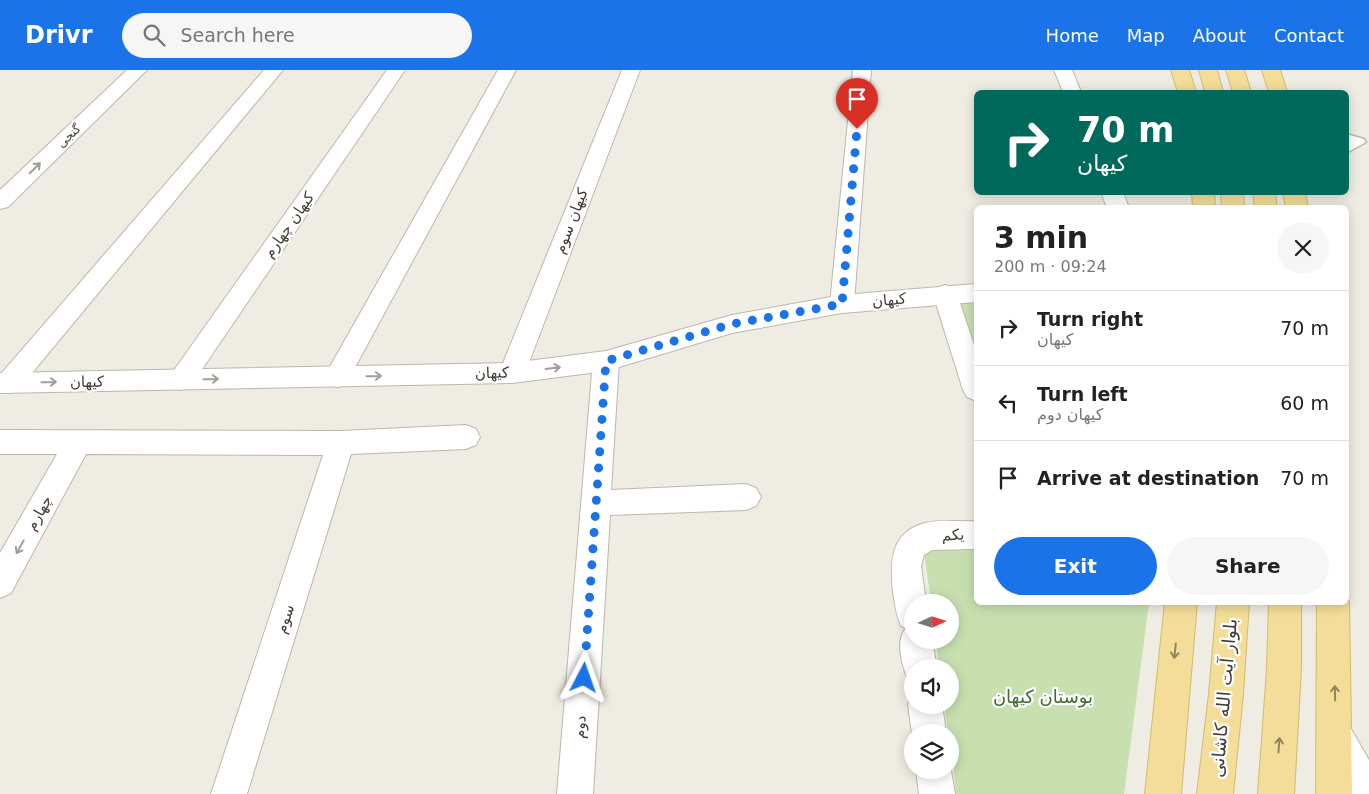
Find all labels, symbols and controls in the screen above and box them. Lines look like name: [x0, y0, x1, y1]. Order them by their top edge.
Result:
search box: [122, 13, 472, 58]
text: Drivr: [25, 21, 92, 49]
icon: search: [140, 21, 168, 49]
text: Search here: [180, 24, 295, 46]
text: Home: [1046, 25, 1099, 46]
text: Map: [1127, 25, 1165, 46]
text: About: [1193, 25, 1246, 46]
text: Contact: [1274, 25, 1344, 46]
pin: [836, 78, 878, 129]
icon: arrive: [843, 85, 871, 113]
icon: right: [994, 110, 1059, 175]
text: 70 m: [1077, 110, 1174, 150]
street label: گنجی: [54, 121, 84, 150]
text: کیهان: [1077, 151, 1127, 176]
one-way arrow: [29, 162, 42, 174]
street label: کیهان سوم: [550, 185, 592, 256]
street label: کیهان چهارم: [260, 188, 319, 261]
text: 3 min: [994, 220, 1088, 255]
button: close: [1277, 222, 1329, 274]
text: 200 m · 09:24: [994, 257, 1107, 276]
street label: کیهان: [871, 289, 908, 311]
text: Turn right: [1037, 308, 1143, 330]
icon: right: [994, 314, 1022, 342]
text: 70 m: [1280, 317, 1329, 339]
text: کیهان: [1037, 330, 1073, 349]
one-way arrow: [545, 362, 561, 372]
street label: کیهان: [475, 363, 510, 383]
one-way arrow: [365, 371, 381, 381]
street label: کیهان: [70, 373, 105, 391]
one-way arrow: [202, 374, 219, 384]
one-way arrow: [40, 378, 56, 387]
text: Turn left: [1037, 383, 1128, 405]
icon: left: [994, 389, 1022, 417]
text: 60 m: [1280, 392, 1329, 414]
text: کیهان دوم: [1037, 405, 1103, 424]
icon: arrive: [994, 464, 1022, 492]
text: Arrive at destination: [1037, 467, 1259, 489]
text: 70 m: [1280, 467, 1329, 489]
street label: چهارم: [22, 492, 56, 534]
street label: یکم: [941, 526, 965, 544]
button: Exit: [994, 537, 1157, 595]
button: Share: [1167, 537, 1329, 595]
one-way arrow: [15, 539, 25, 554]
north arrow: [904, 594, 959, 649]
map controls: [904, 594, 959, 779]
street label: سوم: [272, 602, 298, 636]
street label: بلوار آیت الله کاشانی: [1205, 617, 1242, 778]
one-way arrow: [1170, 643, 1180, 659]
position arrow: [557, 651, 609, 703]
button: sound: [904, 659, 959, 714]
one-way arrow: [1330, 685, 1339, 701]
park label: بوستان کیهان: [993, 686, 1093, 708]
street label: دوم: [570, 715, 590, 739]
button: layers: [904, 724, 959, 779]
one-way arrow: [1274, 738, 1284, 754]

